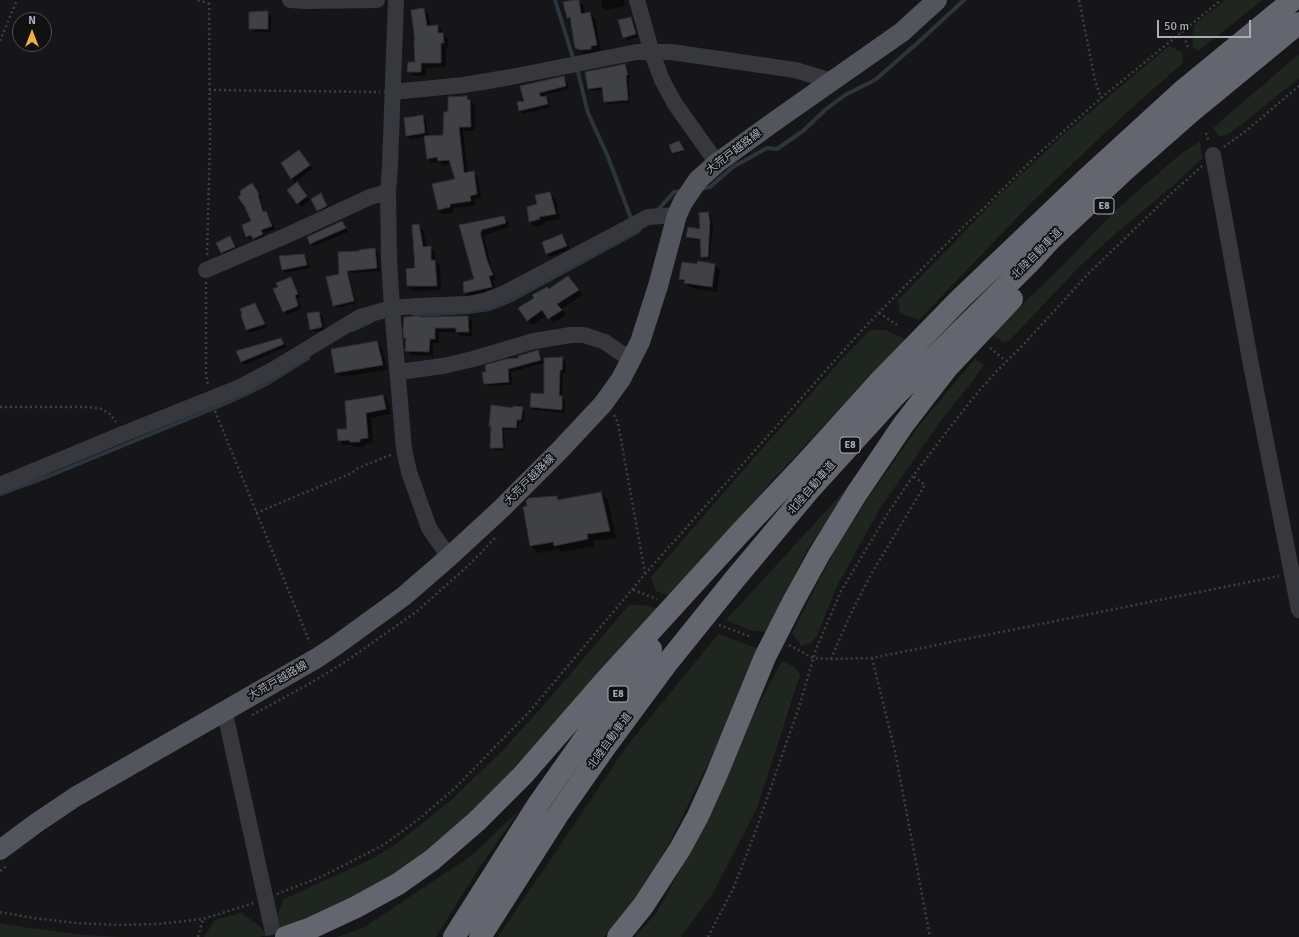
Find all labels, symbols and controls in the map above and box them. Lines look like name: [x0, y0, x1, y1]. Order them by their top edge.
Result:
north arrow: [12, 12, 52, 52]
scale bar: [1159, 12, 1253, 38]
text: N: [28, 14, 36, 27]
text: 50 m: [1164, 19, 1189, 34]
street label: 大荒戸越路線: [704, 127, 764, 177]
road number: E8: [1094, 198, 1114, 214]
street label: 北陸自動車道: [1009, 226, 1065, 282]
road number: E8: [840, 437, 860, 453]
street label: 大荒戸越路線: [502, 452, 558, 508]
street label: 北陸自動車道: [785, 459, 839, 517]
street label: 大荒戸越路線: [246, 659, 310, 703]
road number: E8: [608, 686, 628, 702]
street label: 北陸自動車道: [585, 710, 635, 772]

